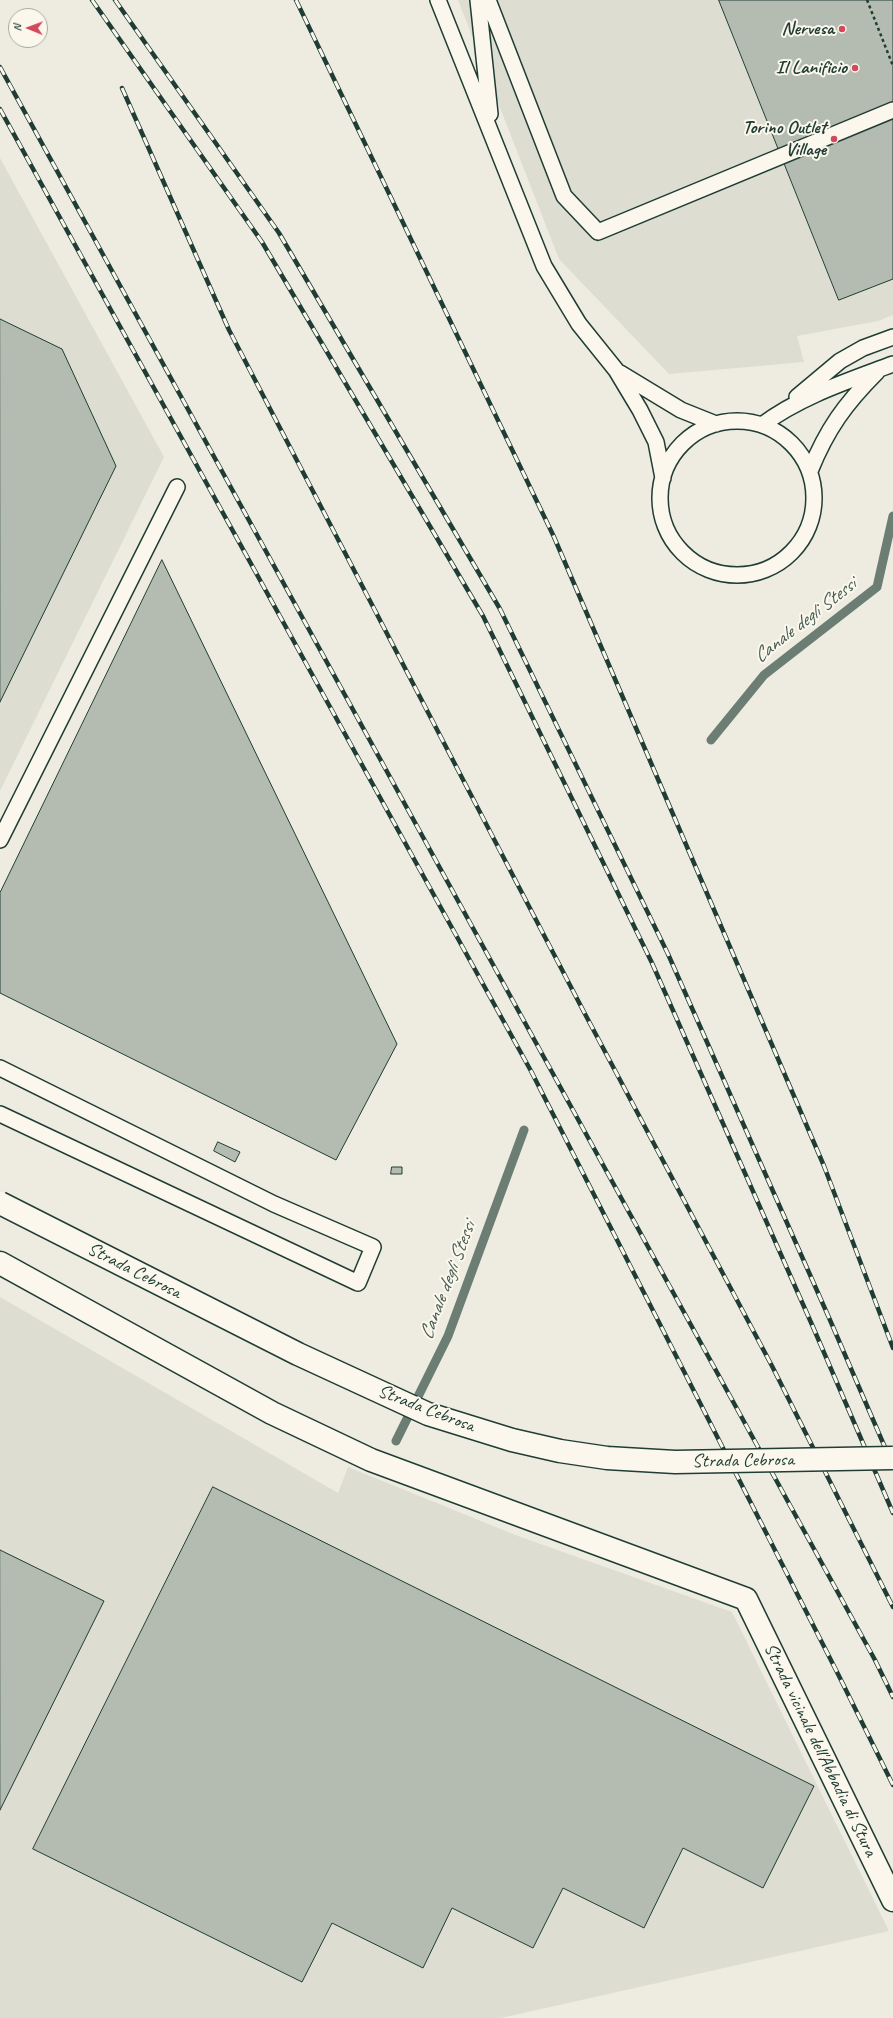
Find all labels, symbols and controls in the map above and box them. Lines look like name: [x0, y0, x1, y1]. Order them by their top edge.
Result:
north arrow: [8, 8, 48, 48]
place label: Nervesa: [782, 18, 834, 40]
text: N: [10, 24, 24, 31]
marker: Nervesa: [837, 24, 847, 34]
place label: Il Lanificio: [776, 57, 847, 79]
marker: Il Lanificio: [850, 63, 860, 73]
place label: Torino Outlet Village: [742, 117, 826, 161]
marker: Torino Outlet Village: [829, 134, 839, 144]
water label: Canale degli Stessi: [749, 573, 861, 669]
water label: Canale degli Stessi: [415, 1219, 481, 1343]
street label: Strada Cebrosa: [83, 1238, 185, 1304]
street label: Strada Cebrosa: [374, 1380, 478, 1438]
street label: Strada Cebrosa: [692, 1449, 794, 1473]
street label: Strada vicinale dell'Abbadia di Stura: [758, 1640, 882, 1860]

